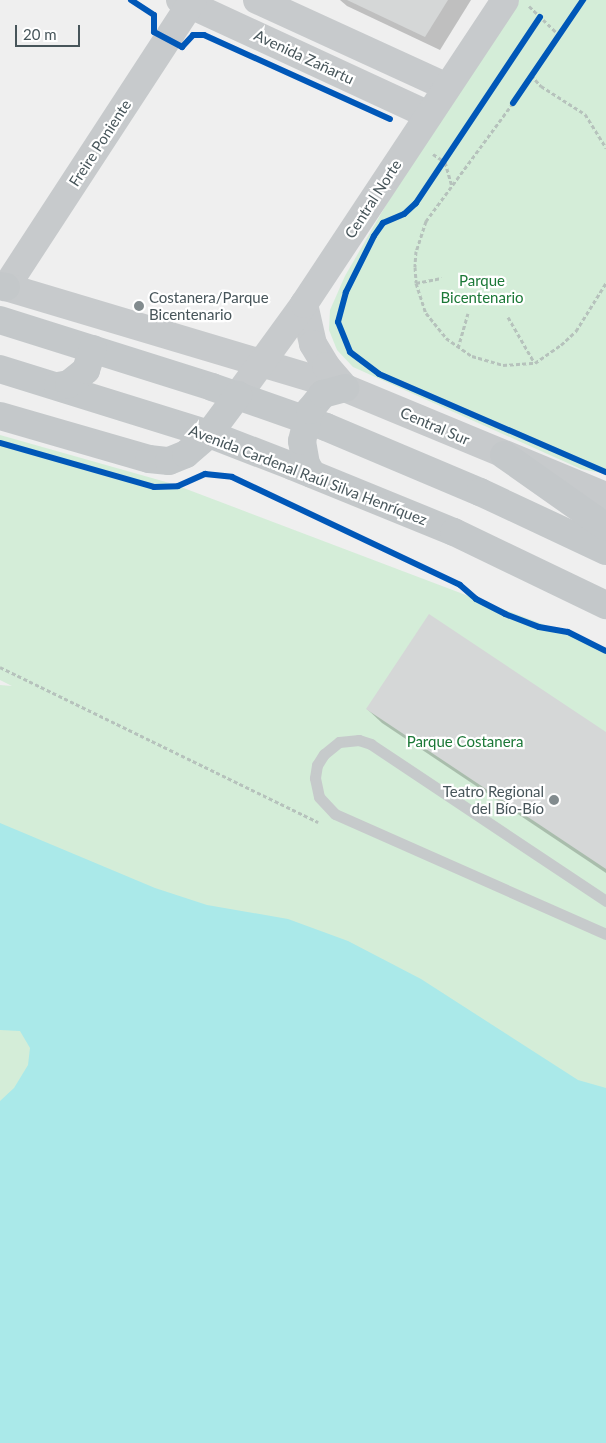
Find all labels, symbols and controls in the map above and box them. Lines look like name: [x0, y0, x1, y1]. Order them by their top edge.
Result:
scale bar: [18, 15, 82, 47]
text: 20 m: [23, 25, 57, 43]
street label: Avenida Zañartu: [251, 26, 357, 88]
street label: Freire Poniente: [65, 96, 135, 190]
street label: Central Norte: [341, 156, 405, 242]
park label: Parque Bicentenario: [440, 271, 524, 306]
place label: Costanera/Parque Bicentenario: [149, 288, 269, 323]
marker: Costanera/Parque Bicentenario: [133, 300, 145, 312]
street label: Central Sur: [398, 403, 472, 449]
street label: Avenida Cardenal Raúl Silva Henríquez: [186, 421, 430, 529]
park label: Parque Costanera: [407, 733, 523, 751]
place label: Teatro Regional del Bío-Bío: [443, 782, 544, 817]
marker: Teatro Regional del Bío-Bío: [548, 794, 560, 806]

